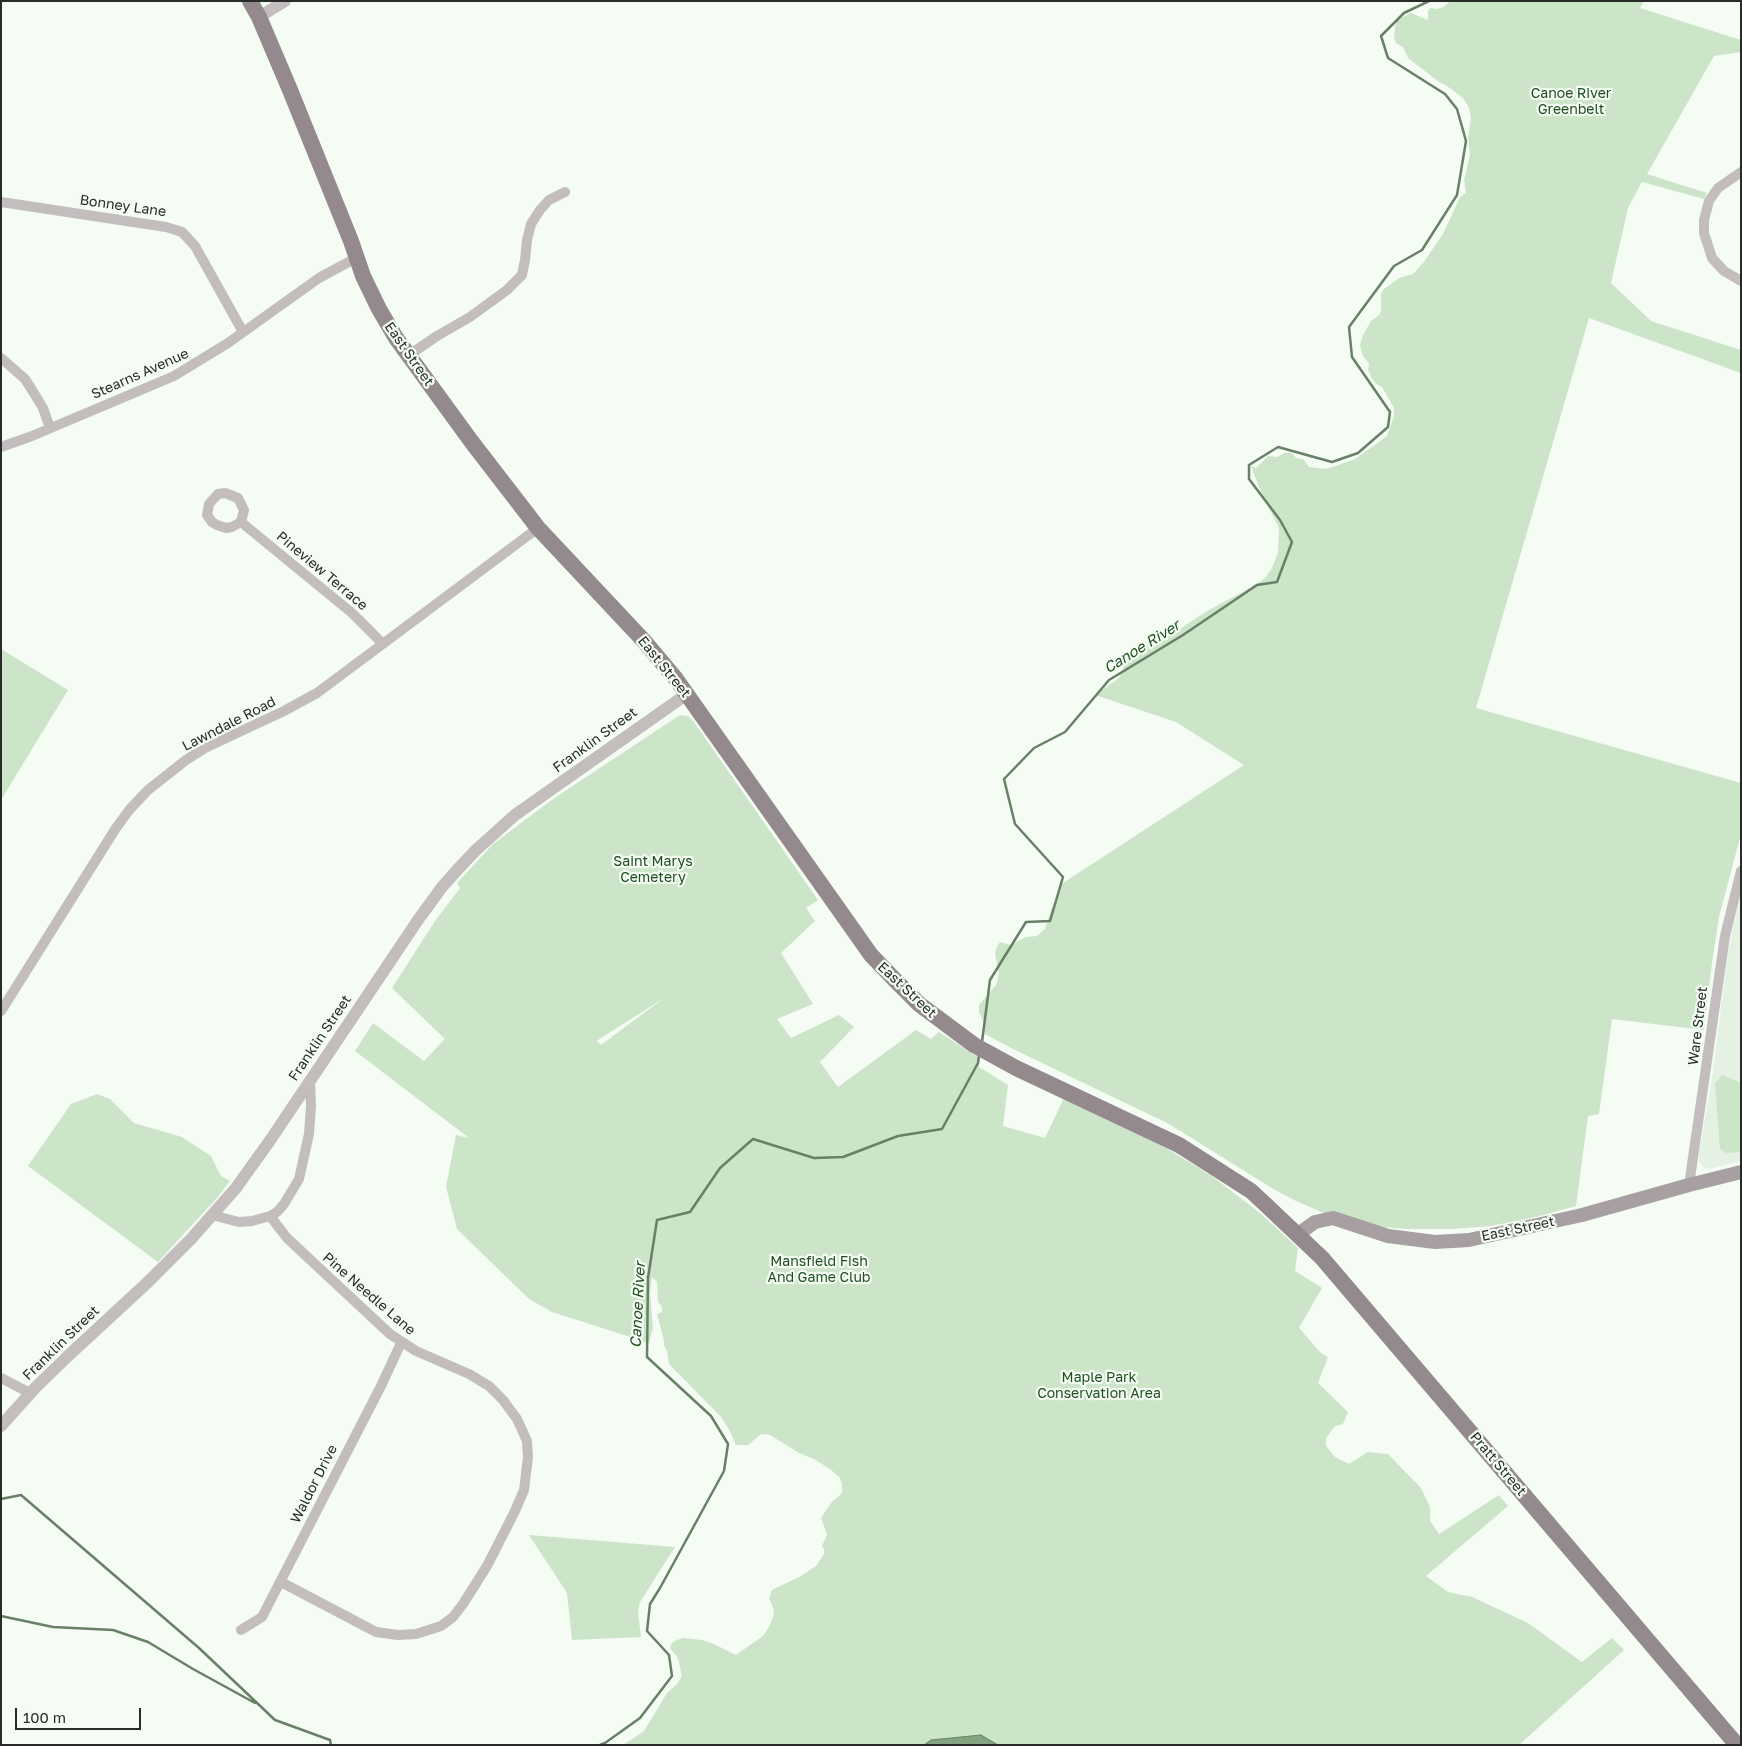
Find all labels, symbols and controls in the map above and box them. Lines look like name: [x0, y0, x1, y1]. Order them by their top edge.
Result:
park label: Canoe River Greenbelt: [1531, 86, 1611, 118]
street label: Bonney Lane: [79, 192, 167, 220]
street label: East Street: [381, 319, 437, 389]
street label: Stearns Avenue: [89, 345, 191, 403]
street label: Pineview Terrace: [273, 528, 371, 614]
water label: Canoe River: [1101, 617, 1183, 677]
street label: East Street: [634, 633, 694, 701]
street label: Lawndale Road: [179, 693, 279, 755]
street label: Franklin Street: [550, 704, 640, 776]
park label: Saint Marys Cemetery: [613, 854, 693, 886]
street label: East Street: [874, 959, 940, 1021]
street label: Ware Street: [1685, 986, 1711, 1066]
street label: Franklin Street: [285, 992, 355, 1084]
street label: East Street: [1480, 1213, 1556, 1245]
street label: Pine Needle Lane: [319, 1249, 419, 1339]
park label: Mansfield Fish And Game Club: [768, 1254, 870, 1286]
water label: Canoe River: [627, 1261, 649, 1349]
street label: Franklin Street: [19, 1302, 103, 1384]
park label: Maple Park Conservation Area: [1037, 1370, 1161, 1402]
street label: Pratt Street: [1466, 1429, 1530, 1499]
street label: Waldor Drive: [287, 1442, 341, 1526]
scale bar: [18, 1698, 144, 1730]
text: 100 m: [23, 1708, 66, 1726]

